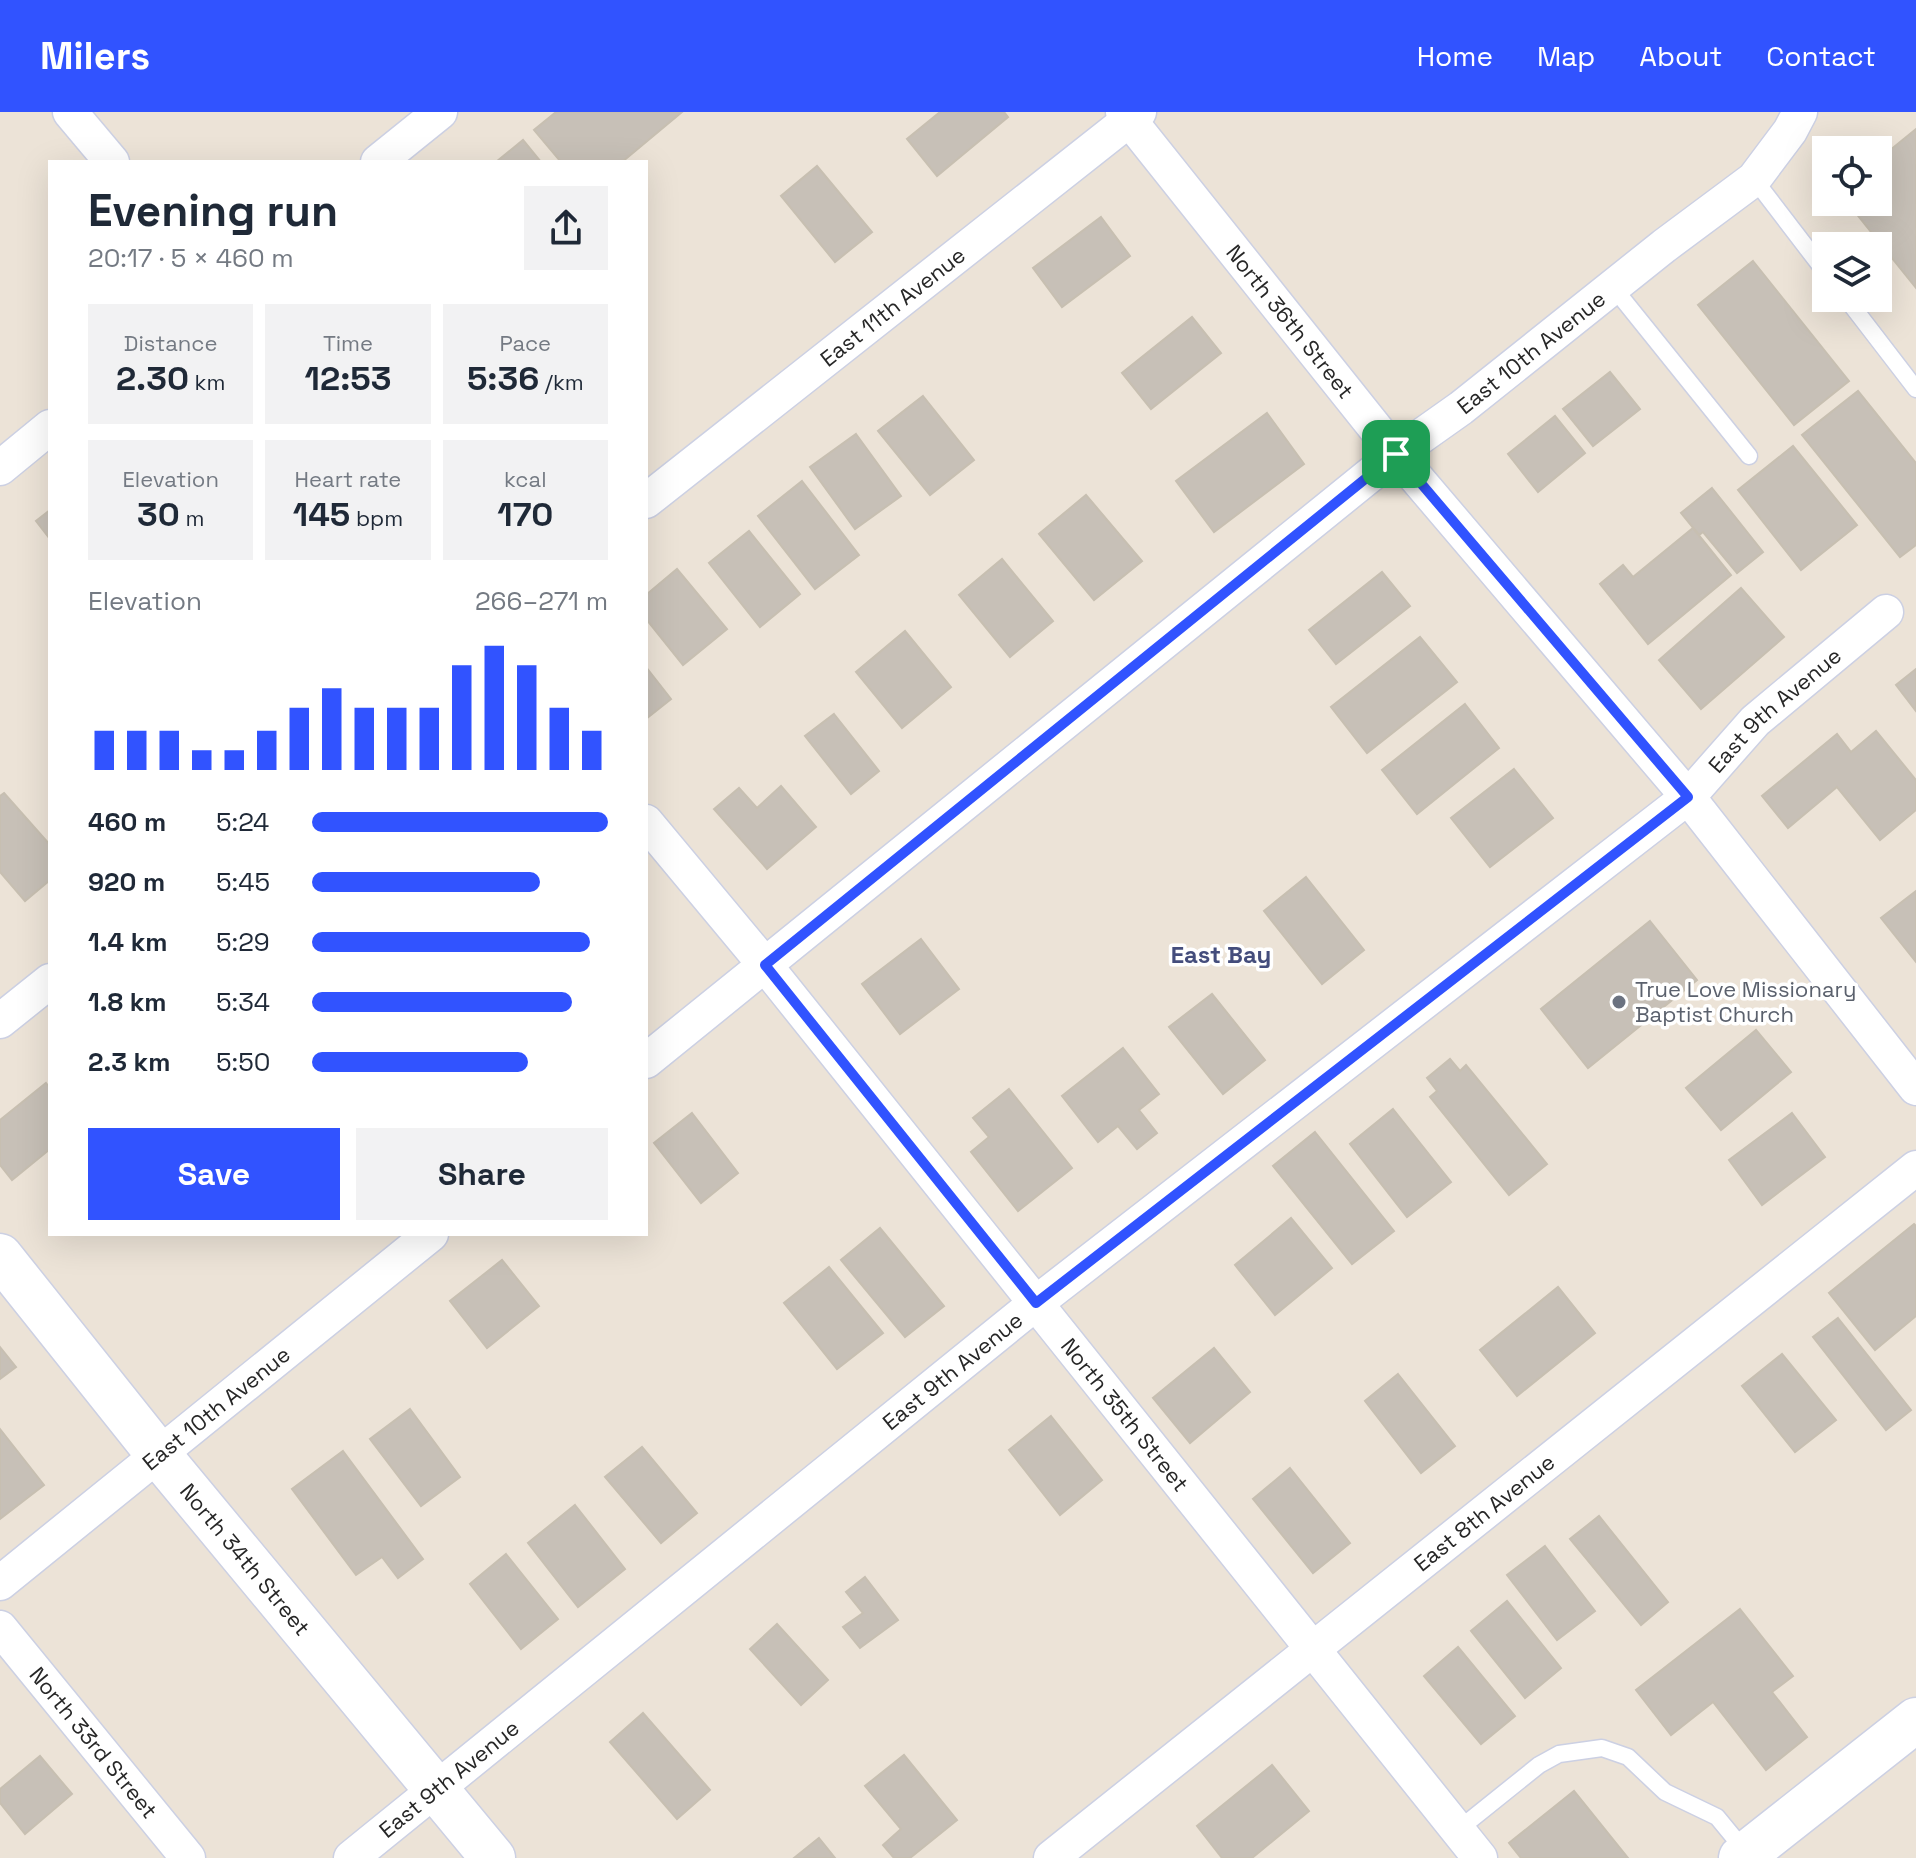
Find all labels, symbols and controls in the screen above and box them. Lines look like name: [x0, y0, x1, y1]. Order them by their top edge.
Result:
text: Milers: [40, 32, 150, 80]
text: Home: [1417, 38, 1493, 74]
text: Map: [1537, 38, 1595, 74]
text: About: [1639, 38, 1722, 74]
text: Contact: [1766, 38, 1876, 74]
map controls: [1812, 136, 1892, 312]
button: locate: [1812, 136, 1892, 216]
text: Evening run: [88, 183, 338, 239]
button: share: [524, 186, 608, 270]
button: layers: [1812, 232, 1892, 312]
street label: North 36th Street: [1220, 239, 1360, 404]
text: 20:17 · 5 × 460 m: [88, 241, 294, 275]
street label: East 11th Avenue: [814, 241, 971, 372]
street label: East 10th Avenue: [1451, 284, 1611, 420]
text: Distance: [124, 329, 218, 357]
text: Time: [323, 329, 373, 357]
text: Pace: [500, 329, 551, 357]
text: 2.30: [116, 357, 189, 400]
text: 12:53: [305, 357, 391, 400]
text: 5:36: [467, 357, 539, 400]
text: km: [189, 368, 225, 396]
text: /km: [539, 368, 584, 396]
pin: [1362, 420, 1430, 488]
icon: arrive: [1374, 432, 1418, 476]
text: Elevation: [122, 465, 219, 493]
text: Heart rate: [295, 465, 401, 493]
text: kcal: [504, 465, 547, 493]
text: 30: [137, 493, 180, 536]
text: 145: [293, 493, 350, 536]
text: 170: [497, 493, 553, 536]
text: m: [180, 504, 204, 532]
text: bpm: [350, 504, 403, 532]
text: Elevation: [88, 584, 202, 618]
text: 266–271 m: [475, 584, 608, 618]
street label: East 9th Avenue: [1702, 641, 1847, 779]
text: 460 m: [88, 805, 166, 839]
text: 5:24: [216, 805, 269, 839]
text: 920 m: [88, 865, 165, 899]
text: 5:45: [216, 865, 270, 899]
text: 1.4 km: [88, 925, 168, 959]
text: 5:29: [216, 925, 270, 959]
district label: East Bay: [1171, 939, 1271, 970]
place label: True Love Missionary Baptist Church: [1635, 975, 1856, 1028]
text: 1.8 km: [88, 985, 167, 1019]
text: 5:34: [216, 985, 270, 1019]
marker: True Love Missionary Baptist Church: [1610, 993, 1628, 1011]
text: 2.3 km: [88, 1045, 170, 1079]
text: 5:50: [216, 1045, 270, 1079]
button: Save: [88, 1128, 340, 1220]
button: Share: [356, 1128, 608, 1220]
street label: East 9th Avenue: [877, 1306, 1028, 1436]
street label: North 35th Street: [1055, 1332, 1195, 1497]
street label: East 10th Avenue: [136, 1340, 296, 1476]
street label: East 8th Avenue: [1408, 1448, 1560, 1577]
street label: North 34th Street: [174, 1477, 316, 1641]
street label: North 33rd Street: [24, 1661, 164, 1824]
street label: East 9th Avenue: [373, 1714, 525, 1844]

